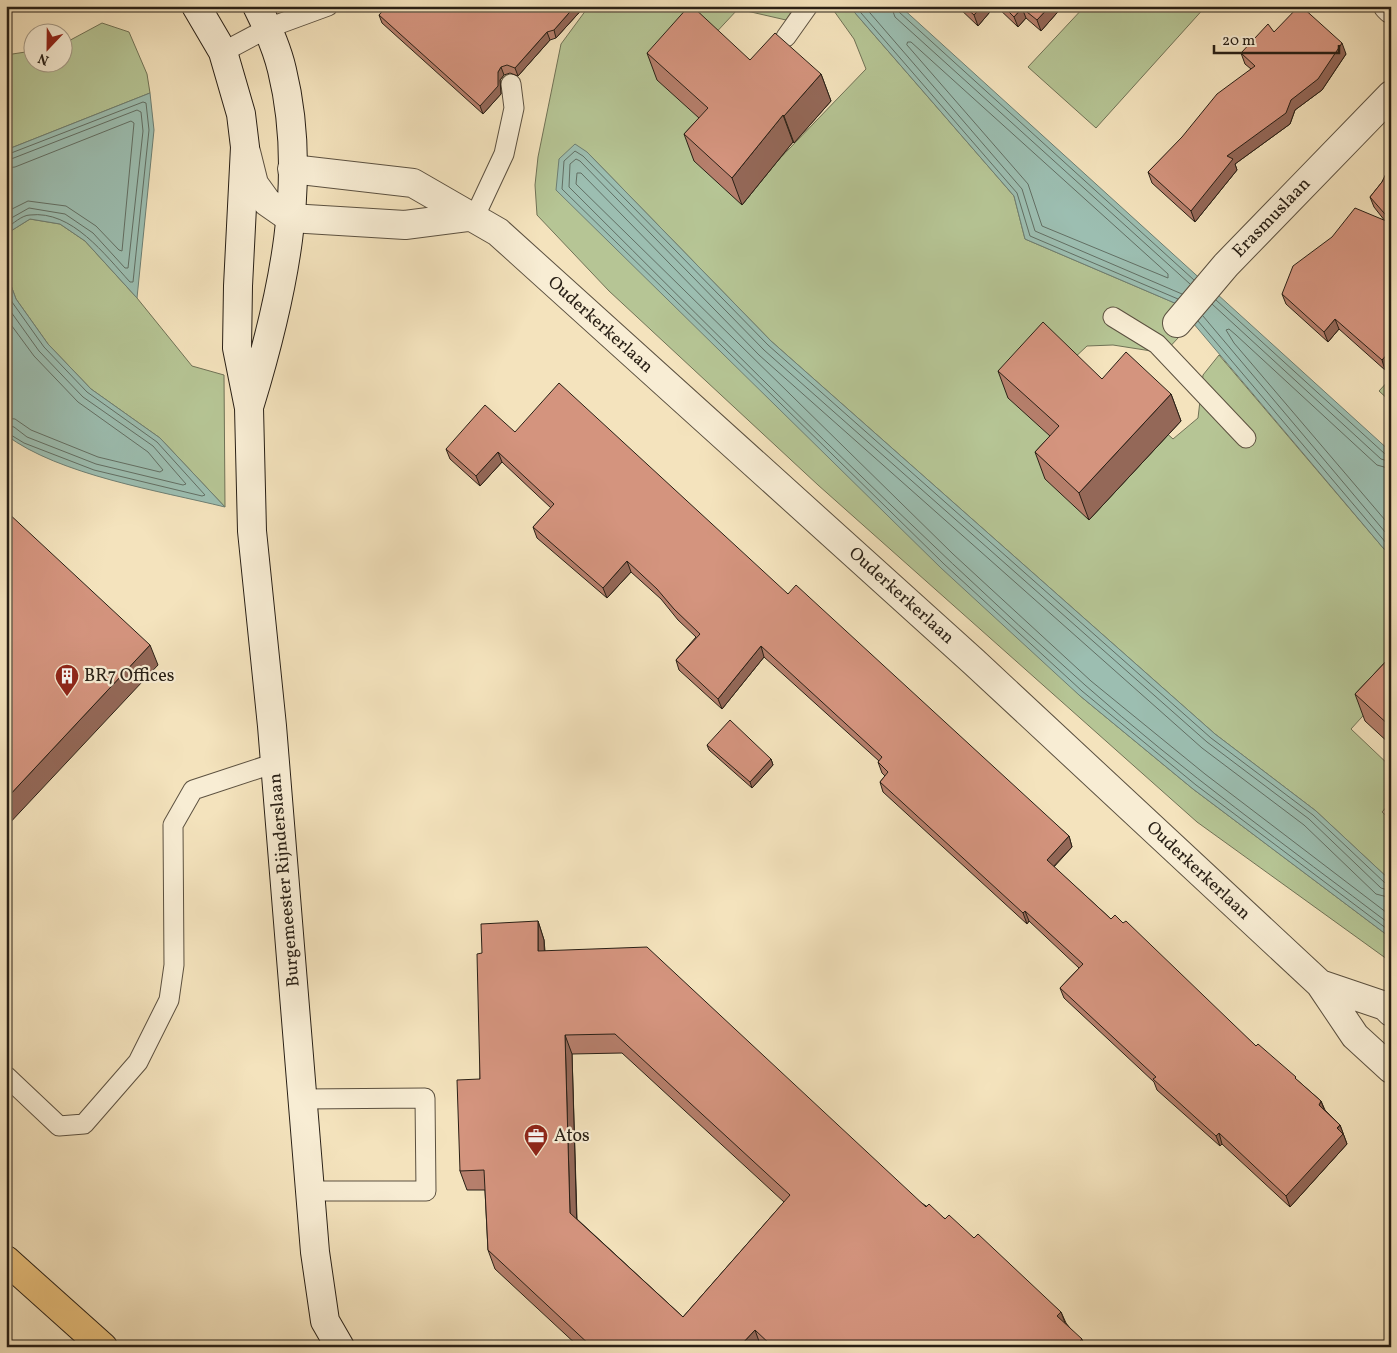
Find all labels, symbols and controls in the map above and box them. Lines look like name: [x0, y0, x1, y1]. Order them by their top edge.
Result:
north arrow: [22, 22, 72, 72]
scale bar: [1214, 22, 1340, 54]
text: 20 m: [1222, 31, 1255, 52]
text: N: [35, 48, 52, 69]
street label: Erasmuslaan: [1227, 172, 1317, 264]
street label: Ouderkerkerlaan: [542, 271, 659, 380]
street label: Ouderkerkerlaan: [843, 542, 960, 651]
building icon: BR7 Offices: [54, 663, 80, 697]
place label: BR7 Offices: [84, 664, 174, 689]
street label: Burgemeester Rijnderslaan: [263, 772, 307, 988]
street label: Ouderkerkerlaan: [1140, 816, 1256, 926]
office icon: Atos: [523, 1123, 549, 1157]
place label: Atos: [554, 1124, 590, 1149]

